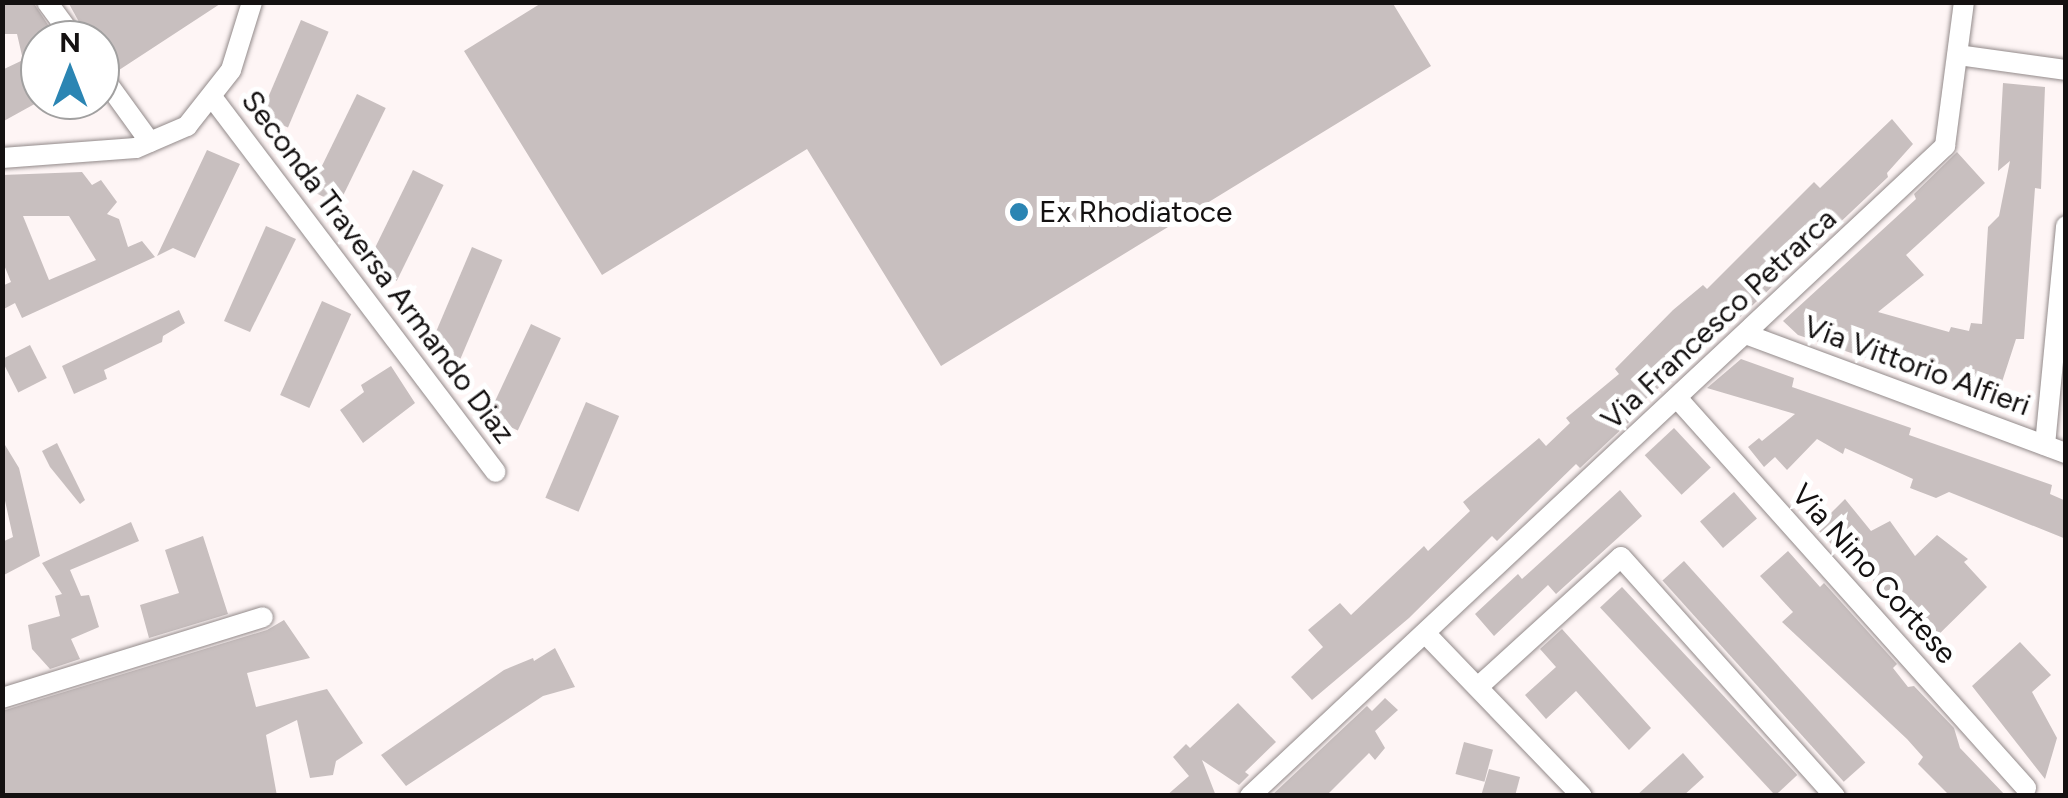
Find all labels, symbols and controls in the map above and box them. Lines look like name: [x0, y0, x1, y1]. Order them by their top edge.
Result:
north arrow: [20, 20, 120, 120]
text: N: [59, 25, 81, 59]
street label: Seconda Traversa Armando Diaz: [234, 84, 522, 450]
place label: Ex Rhodiatoce: [1039, 194, 1232, 230]
marker: Ex Rhodiatoce: [1008, 201, 1030, 223]
street label: Via Francesco Petrarca: [1594, 201, 1844, 437]
street label: Via Vittorio Alfieri: [1799, 308, 2035, 424]
street label: Via Nino Cortese: [1784, 477, 1964, 671]

